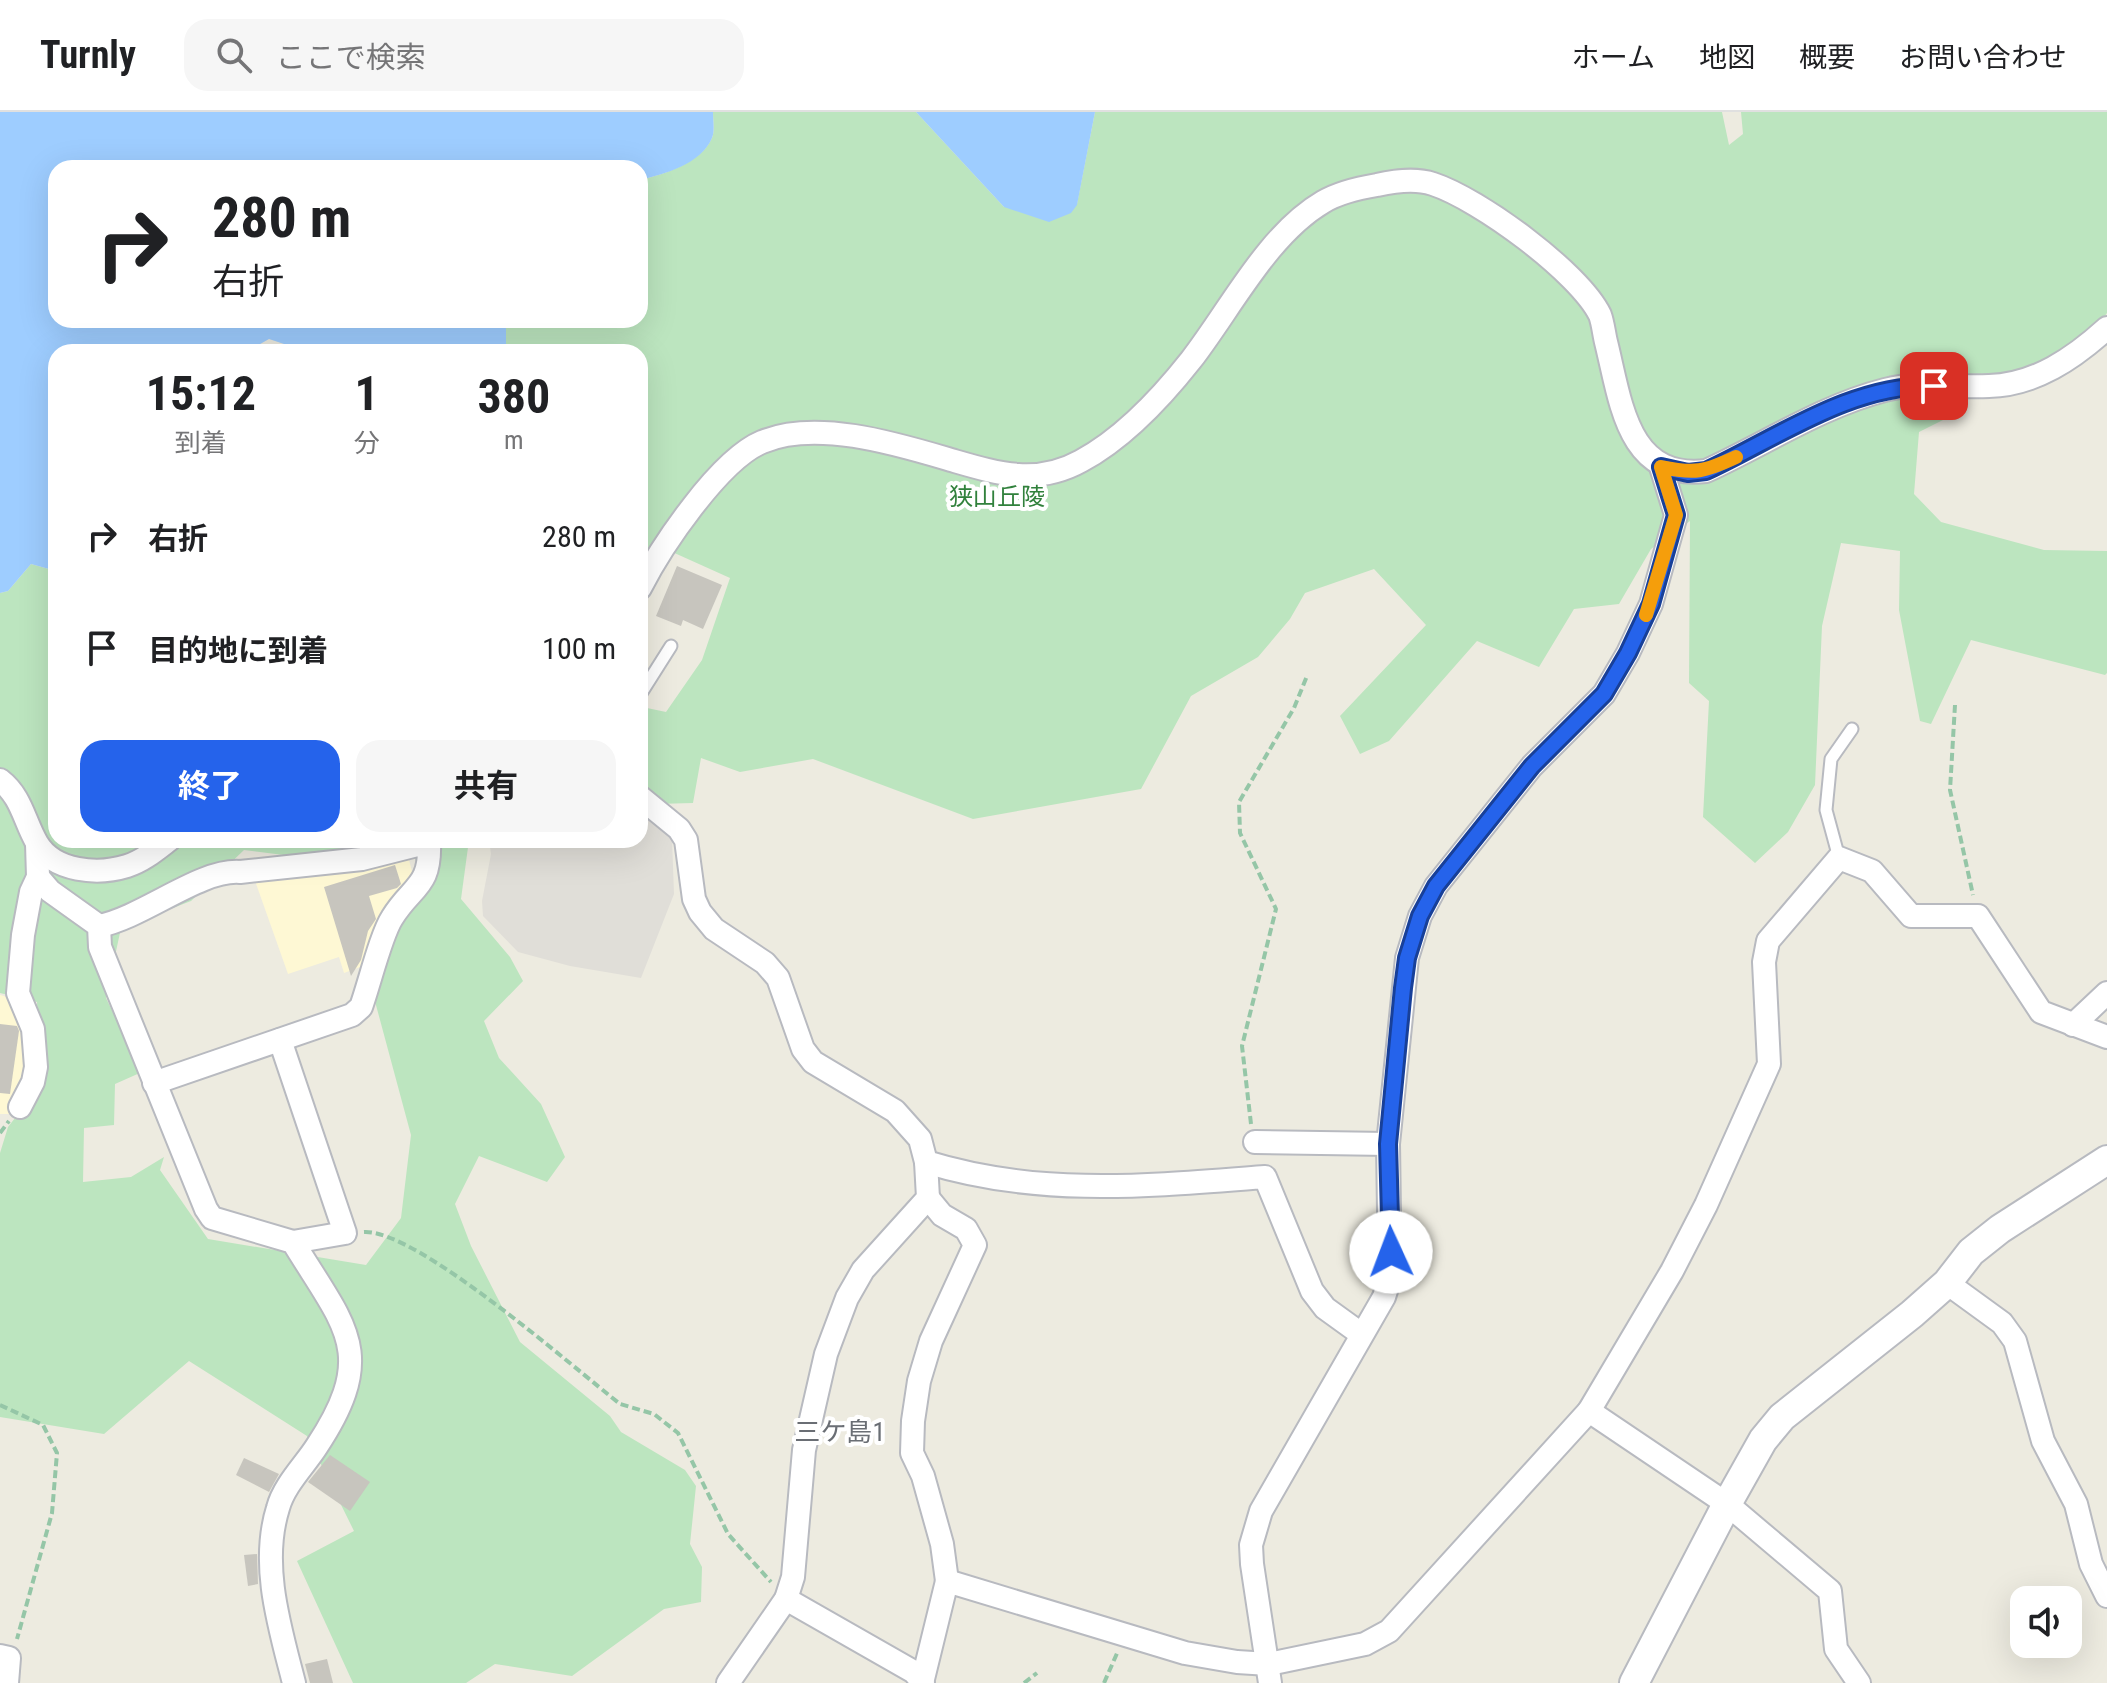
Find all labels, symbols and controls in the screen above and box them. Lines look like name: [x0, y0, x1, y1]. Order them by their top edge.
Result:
search box: [184, 19, 744, 91]
text: Turnly: [40, 33, 136, 77]
icon: search: [212, 33, 256, 77]
text: ここで検索: [276, 40, 426, 75]
text: ホーム: [1572, 41, 1655, 74]
text: 地図: [1699, 41, 1755, 74]
text: 概要: [1799, 41, 1855, 74]
text: お問い合わせ: [1899, 41, 2067, 74]
text: 280 m: [212, 185, 351, 251]
icon: right: [80, 192, 184, 296]
text: 右折: [212, 261, 284, 303]
pin: [1900, 352, 1968, 420]
icon: arrive: [1912, 364, 1956, 408]
text: 15:12: [146, 365, 256, 422]
text: 1: [355, 365, 379, 422]
text: 380: [477, 368, 550, 425]
text: m: [504, 425, 524, 455]
text: 到着: [175, 428, 227, 458]
text: 分: [354, 428, 380, 458]
park label: 狭山丘陵: [949, 483, 1045, 511]
icon: right: [80, 514, 124, 558]
text: 280 m: [542, 519, 616, 554]
text: 右折: [148, 521, 208, 556]
icon: arrive: [80, 626, 124, 670]
text: 100 m: [542, 631, 616, 666]
text: 目的地に到着: [148, 633, 328, 668]
button: 終了: [80, 740, 340, 832]
button: 共有: [356, 740, 616, 832]
position arrow: [1349, 1210, 1433, 1294]
district label: 三ケ島1: [795, 1417, 885, 1447]
map controls: [2010, 1586, 2082, 1658]
button: sound: [2010, 1586, 2082, 1658]

